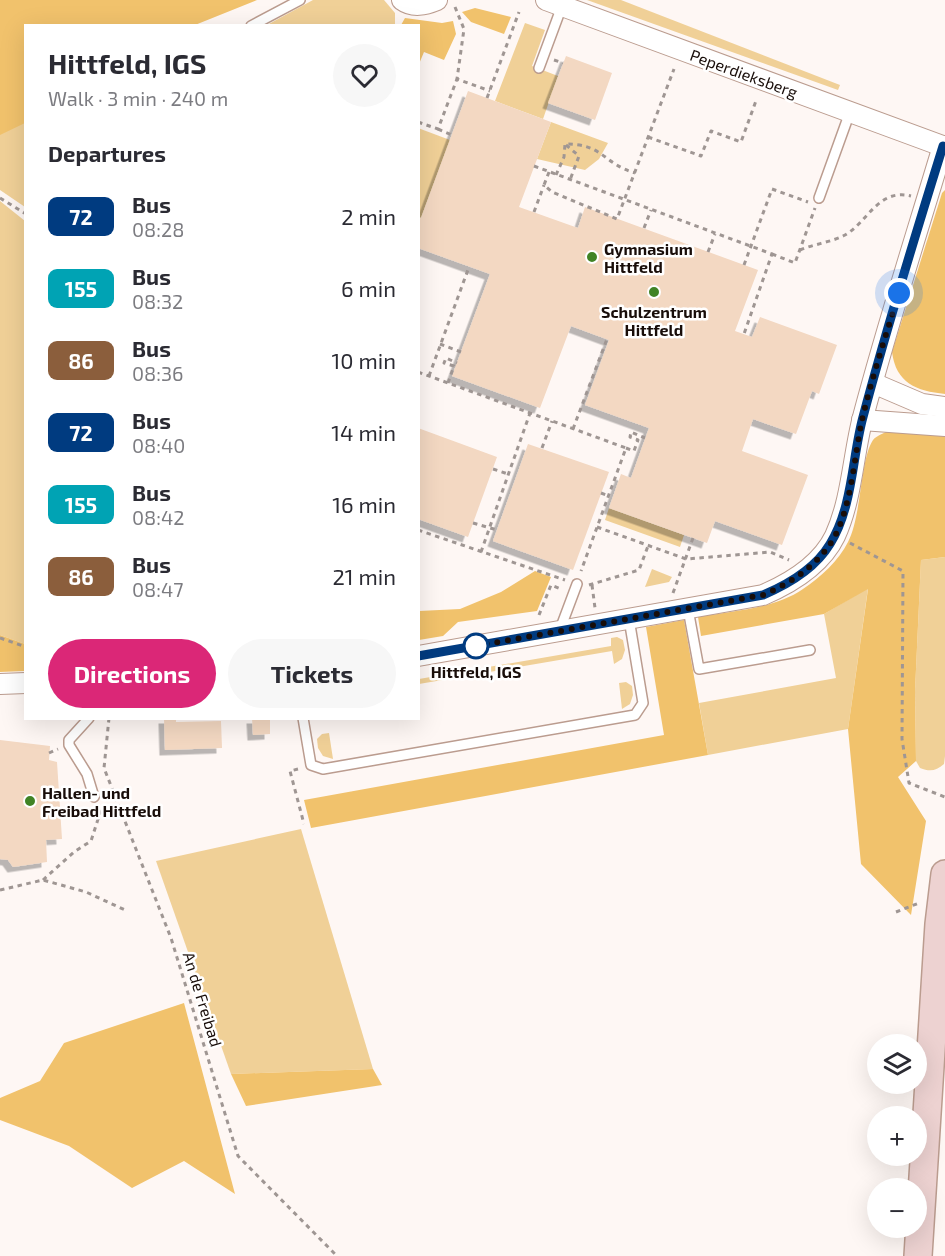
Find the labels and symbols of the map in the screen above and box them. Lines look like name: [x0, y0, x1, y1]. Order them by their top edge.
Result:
street label: Peperdieksberg: [688, 45, 800, 101]
place label: Gymnasium Hittfeld: [604, 239, 693, 276]
marker: Gymnasium Hittfeld: [585, 250, 599, 264]
your location: [884, 278, 914, 308]
marker: Schulzentrum Hittfeld: [647, 285, 661, 299]
place label: Schulzentrum Hittfeld: [601, 302, 707, 339]
marker: Hittfeld, IGS: [463, 633, 489, 659]
place label: Hittfeld, IGS: [431, 662, 521, 681]
place label: Hallen- und Freibad Hittfeld: [42, 783, 161, 820]
marker: Hallen- und Freibad Hittfeld: [23, 794, 37, 808]
street label: An de Freibad: [180, 949, 226, 1049]

